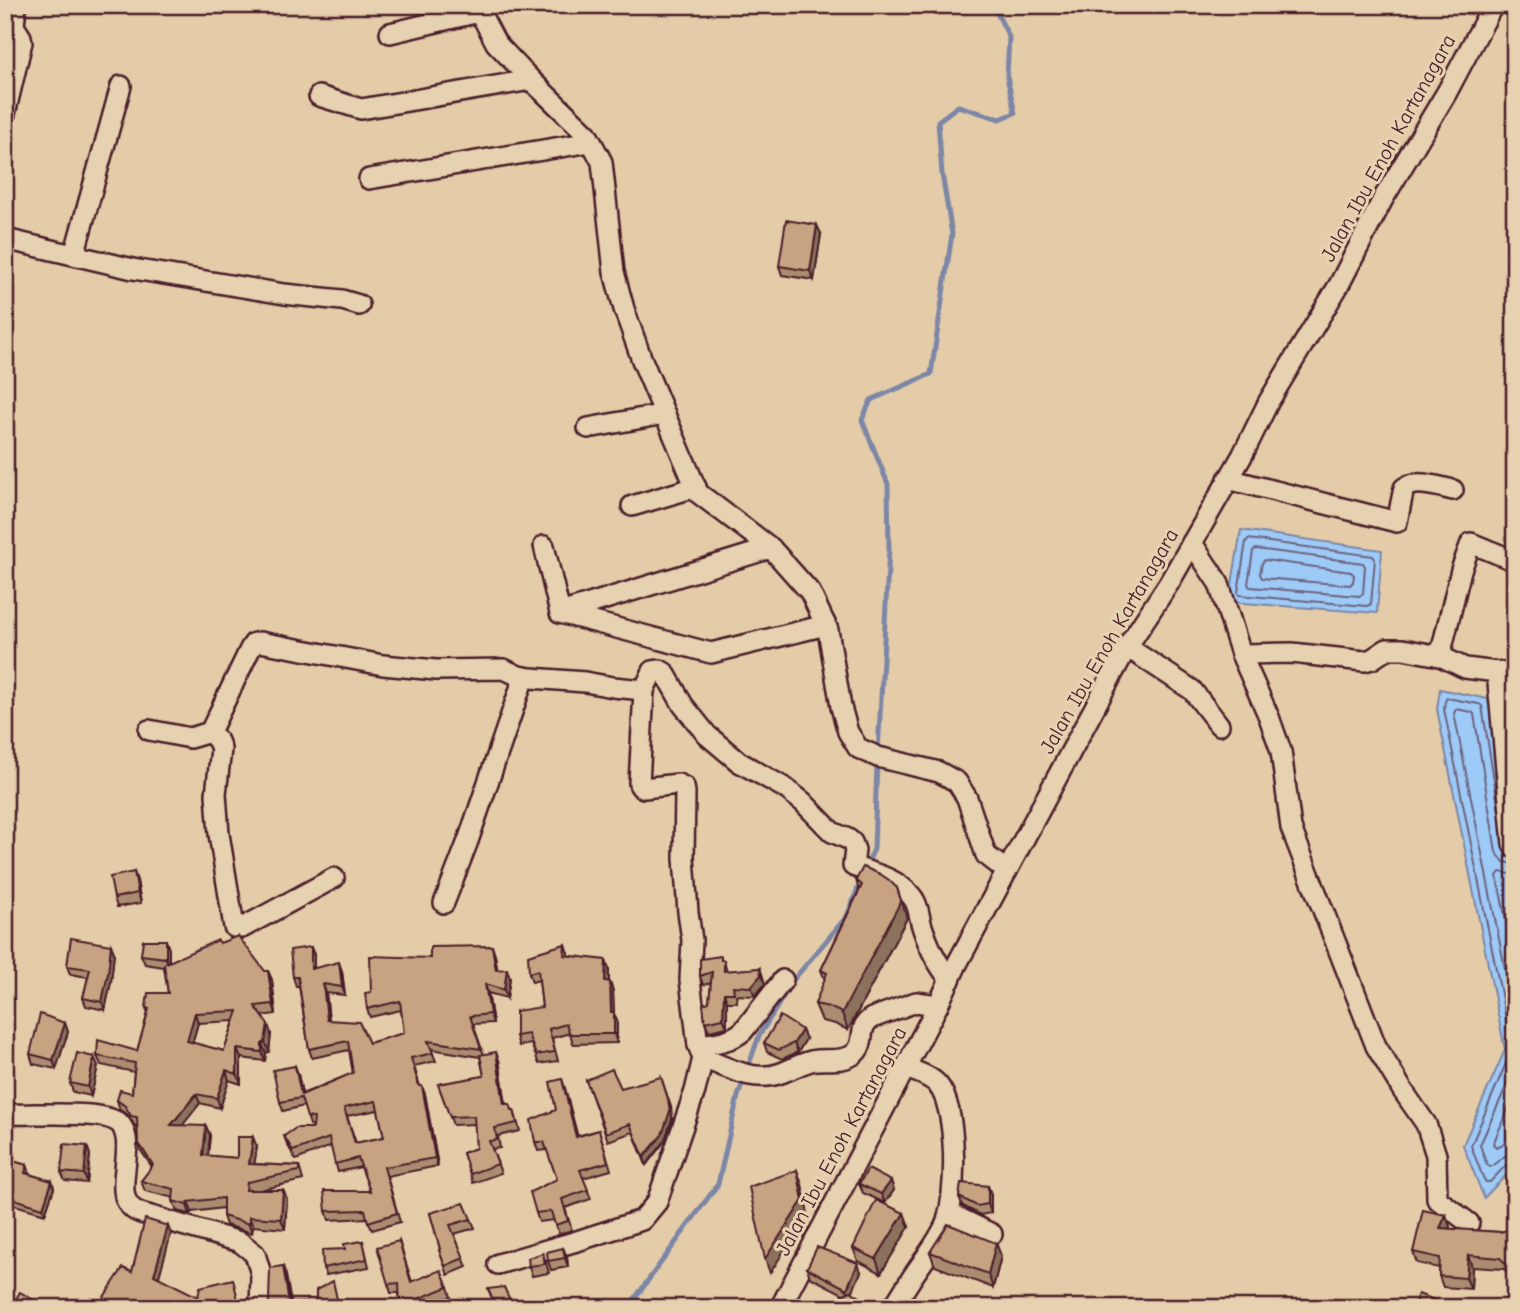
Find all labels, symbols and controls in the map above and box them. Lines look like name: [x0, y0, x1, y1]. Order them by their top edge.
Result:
street label: Jalan Ibu Enoh Kartanagara: [1316, 30, 1460, 266]
street label: Jalan Ibu Enoh Kartanagara: [1035, 524, 1183, 758]
street label: Jalan Ibu Enoh Kartanagara: [770, 1022, 912, 1260]

